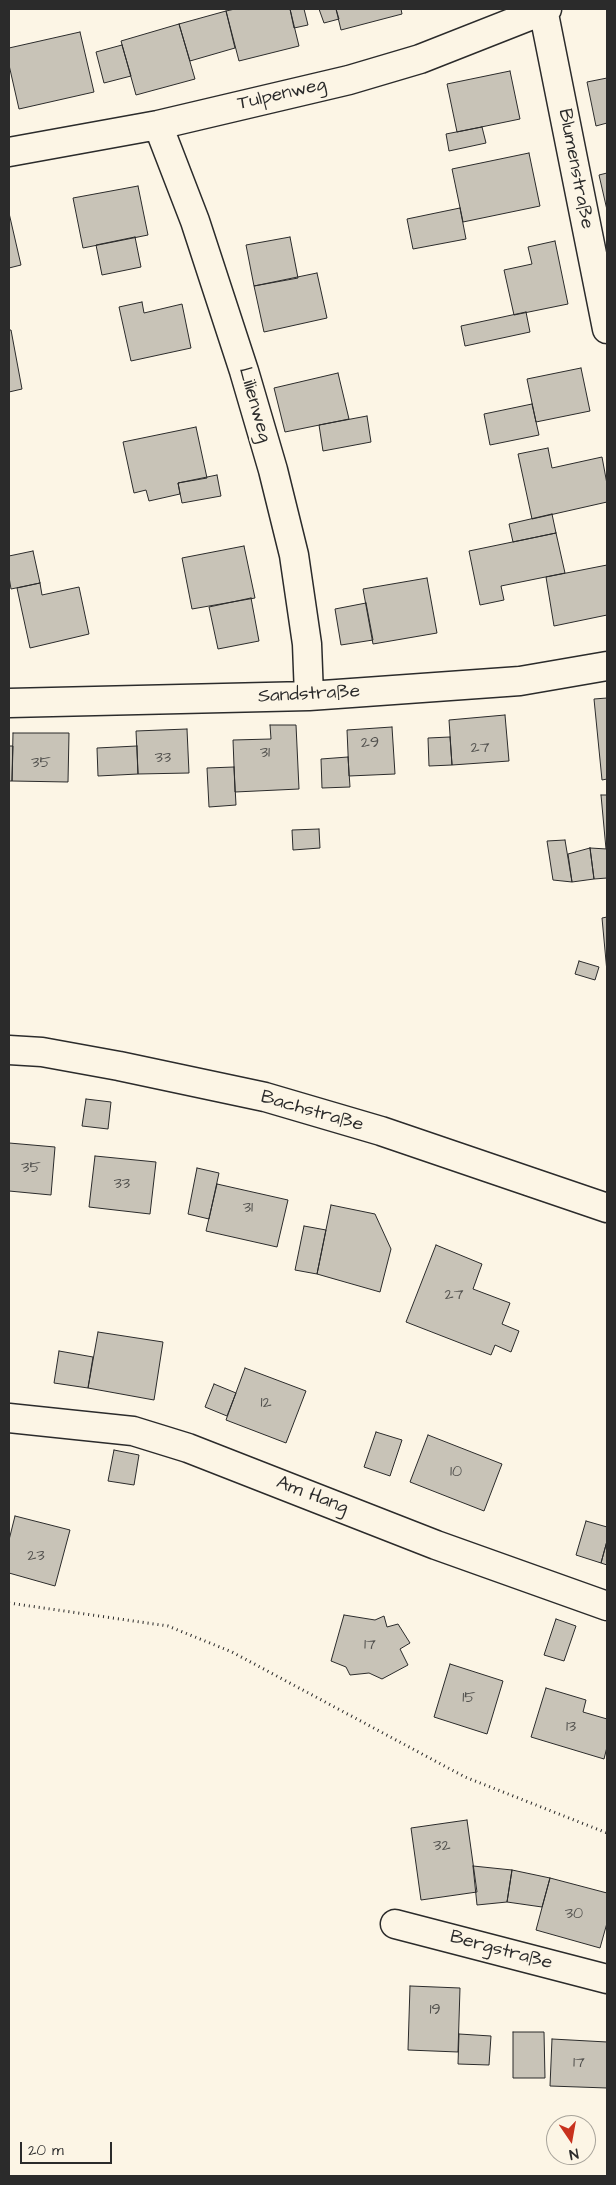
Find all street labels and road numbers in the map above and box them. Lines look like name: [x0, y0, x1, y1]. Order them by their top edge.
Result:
street label: Tulpenweg: [235, 74, 329, 116]
street label: Blumenstraße: [552, 107, 598, 231]
street label: Lilienweg: [232, 365, 276, 445]
street label: Sandstraße: [257, 681, 361, 709]
street label: Bachstraße: [258, 1086, 366, 1138]
street label: Am Hang: [273, 1472, 351, 1520]
street label: Bergstraße: [447, 1926, 555, 1976]

